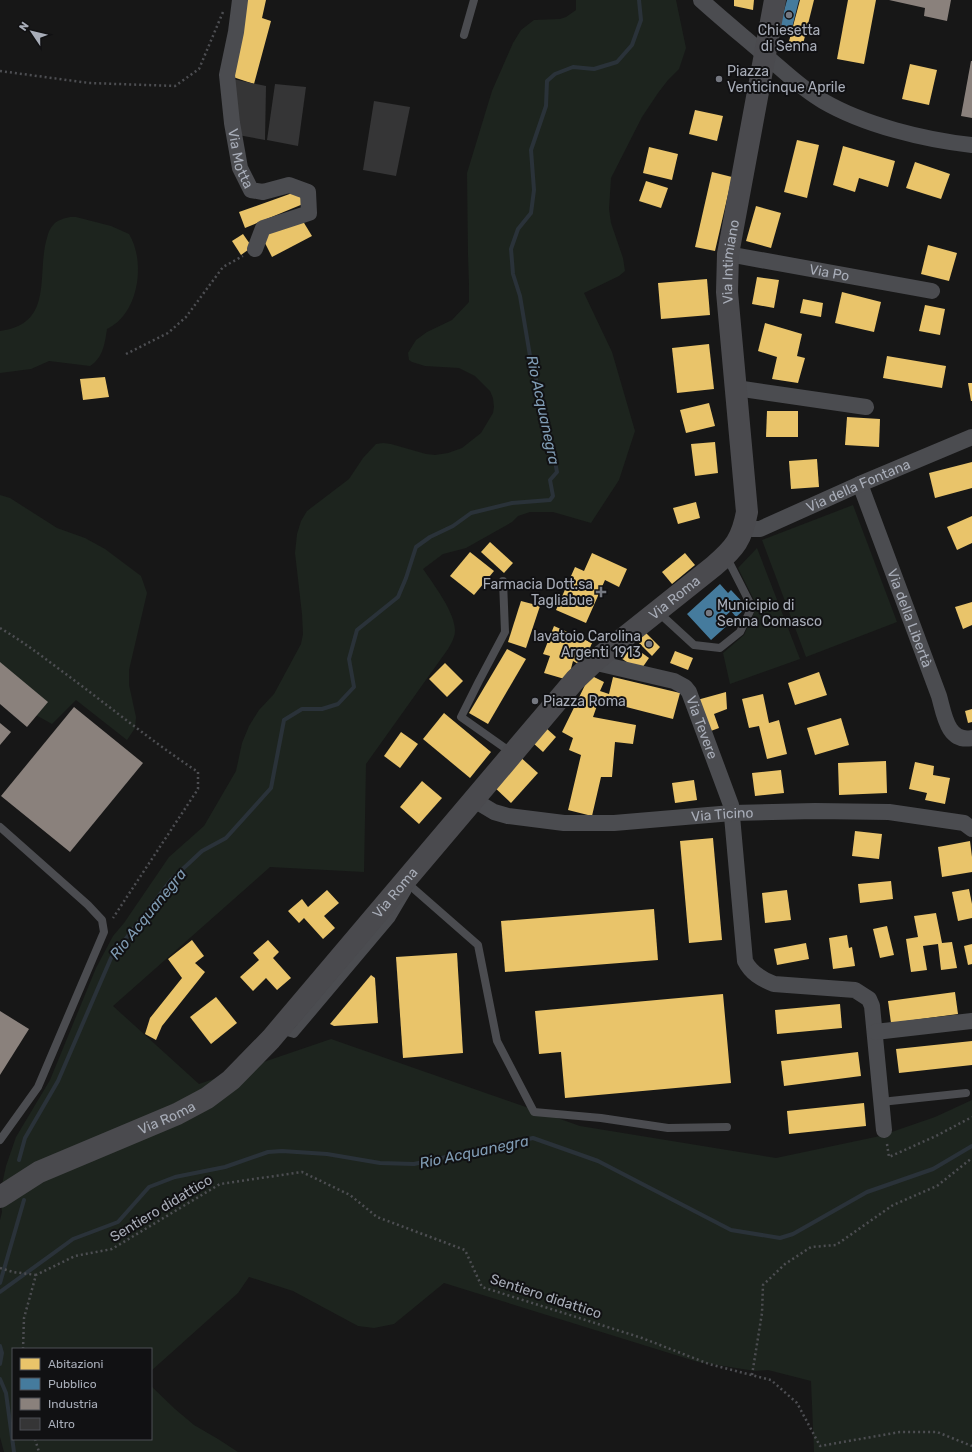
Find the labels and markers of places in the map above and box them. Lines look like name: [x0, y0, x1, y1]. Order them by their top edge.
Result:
marker: Chiesetta di Senna: [784, 10, 794, 20]
place label: Chiesetta di Senna: [758, 22, 820, 55]
place label: Piazza Venticinque Aprile: [727, 63, 846, 96]
marker: Piazza Venticinque Aprile: [714, 74, 724, 84]
place label: Farmacia Dott.sa Tagliabue: [483, 576, 593, 609]
marker: Farmacia Dott.sa Tagliabue: [596, 587, 606, 597]
place label: Municipio di Senna Comasco: [717, 597, 822, 630]
marker: Municipio di Senna Comasco: [704, 608, 714, 618]
place label: lavatoio Carolina Argenti 1913: [533, 628, 641, 661]
marker: lavatoio Carolina Argenti 1913: [644, 639, 654, 649]
place label: Piazza Roma: [543, 693, 626, 710]
marker: Piazza Roma: [530, 696, 540, 706]

